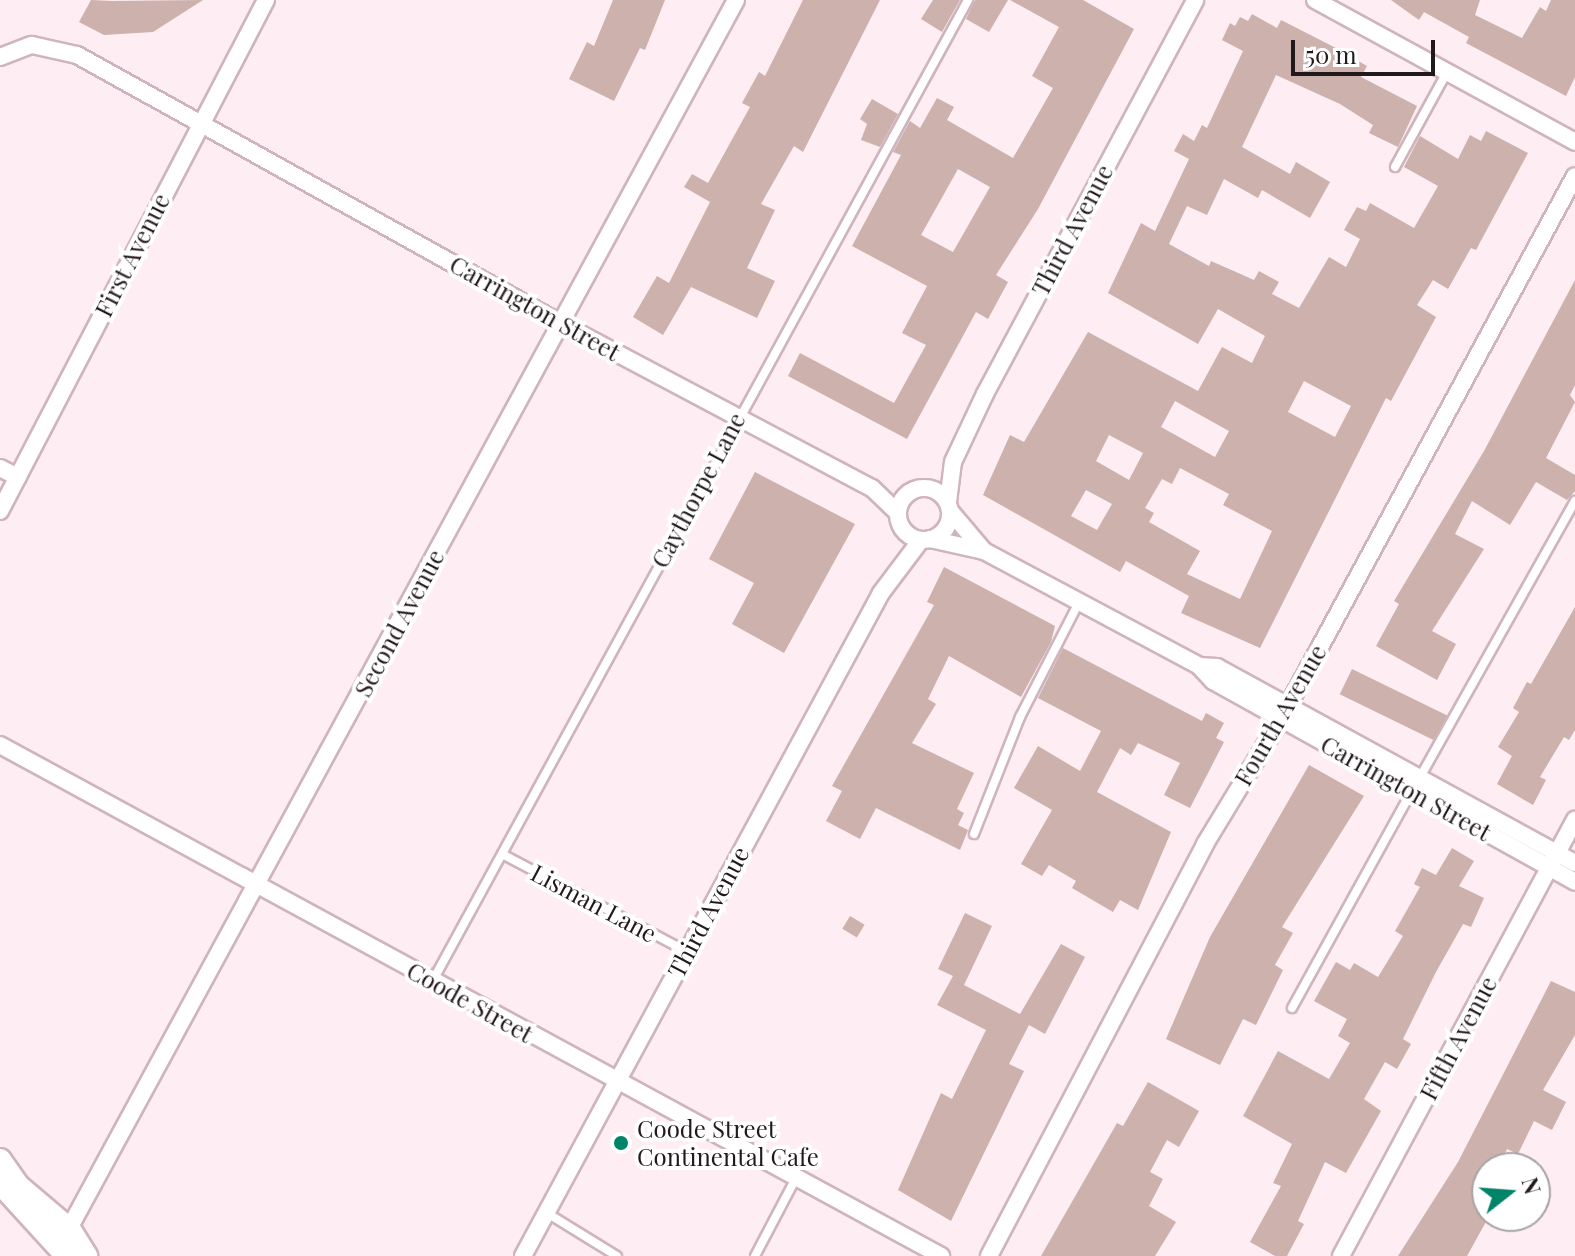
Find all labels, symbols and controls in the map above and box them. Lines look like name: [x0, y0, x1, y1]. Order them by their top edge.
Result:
scale bar: [1295, 24, 1439, 74]
text: 50 m: [1305, 38, 1357, 70]
street label: Third Avenue: [1025, 159, 1119, 301]
street label: First Avenue: [88, 188, 176, 322]
street label: Carrington Street: [445, 249, 625, 367]
street label: Caythorpe Lane: [645, 408, 751, 572]
street label: Second Avenue: [348, 544, 450, 702]
street label: Fourth Avenue: [1228, 639, 1332, 791]
street label: Carrington Street: [1316, 729, 1496, 847]
street label: Third Avenue: [661, 841, 755, 983]
street label: Lisman Lane: [526, 858, 662, 948]
street label: Coode Street: [402, 956, 538, 1048]
street label: Fifth Avenue: [1413, 971, 1503, 1105]
place label: Coode Street Continental Cafe: [637, 1115, 819, 1171]
marker: Coode Street Continental Cafe: [612, 1134, 630, 1152]
north arrow: [1471, 1152, 1551, 1232]
text: N: [1515, 1174, 1549, 1198]

